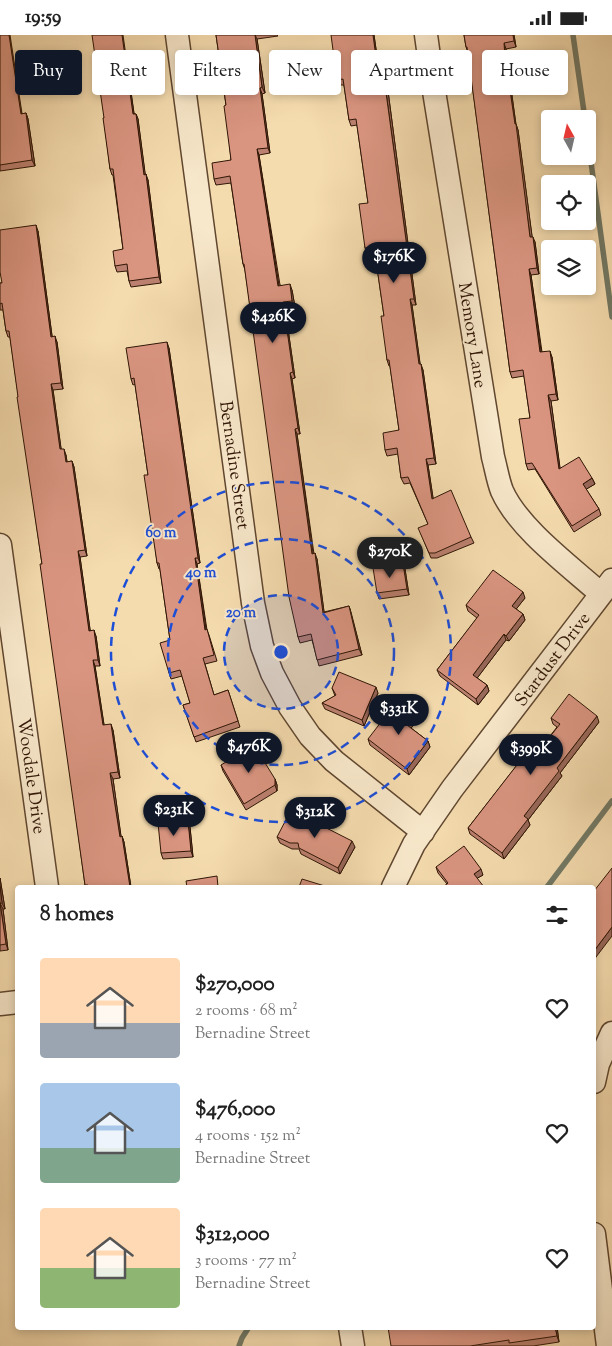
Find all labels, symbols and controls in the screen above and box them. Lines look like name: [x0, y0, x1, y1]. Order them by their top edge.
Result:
text: 19:59: [25, 4, 61, 31]
chip: Buy: [15, 50, 82, 95]
chip: Rent: [92, 50, 165, 95]
chip: Filters: [175, 50, 259, 95]
chip: New: [269, 50, 341, 95]
chip: Apartment: [351, 50, 472, 95]
chip: House: [482, 50, 568, 95]
north arrow: [541, 110, 596, 165]
map controls: [541, 110, 596, 295]
button: locate: [541, 175, 596, 230]
button: layers: [541, 240, 596, 295]
pin: $176K: [359, 241, 429, 284]
text: $176K: [373, 246, 415, 269]
street label: Memory Lane: [450, 281, 492, 390]
pin: $426K: [238, 301, 308, 344]
text: $426K: [251, 306, 295, 329]
street label: Bernadine Street: [211, 399, 255, 531]
text: 60 m: [146, 523, 177, 544]
pin: $270K: [355, 537, 425, 579]
text: $270K: [368, 541, 412, 564]
text: 40 m: [185, 563, 217, 584]
text: 20 m: [226, 603, 257, 624]
street label: Stardust Drive: [509, 607, 598, 713]
centre of rings: [272, 643, 290, 661]
pin: $331K: [364, 693, 434, 736]
text: $331K: [380, 698, 418, 721]
street label: Woodale Drive: [9, 717, 51, 836]
pin: $476K: [214, 731, 284, 774]
pin: $399K: [496, 733, 566, 776]
text: $476K: [227, 736, 271, 759]
text: $399K: [510, 738, 552, 761]
pin: $231K: [139, 795, 209, 837]
pin: $312K: [280, 797, 350, 839]
text: $231K: [154, 799, 194, 822]
text: $312K: [295, 801, 335, 824]
text: 8 homes: [40, 900, 114, 930]
icon: filters: [543, 901, 571, 929]
text: $270,000: [195, 970, 275, 1000]
icon: home: [80, 978, 140, 1038]
icon: heart: [543, 994, 571, 1022]
text: 2 rooms · 68 m²: [195, 1000, 298, 1023]
text: Bernadine Street: [195, 1023, 310, 1046]
text: $476,000: [195, 1095, 275, 1125]
icon: home: [80, 1103, 140, 1163]
icon: heart: [543, 1119, 571, 1147]
text: 4 rooms · 152 m²: [195, 1125, 301, 1148]
text: Bernadine Street: [195, 1148, 310, 1171]
text: $312,000: [195, 1220, 270, 1250]
icon: home: [80, 1228, 140, 1288]
icon: heart: [543, 1244, 571, 1272]
text: 3 rooms · 77 m²: [195, 1250, 297, 1273]
text: Bernadine Street: [195, 1273, 310, 1296]

